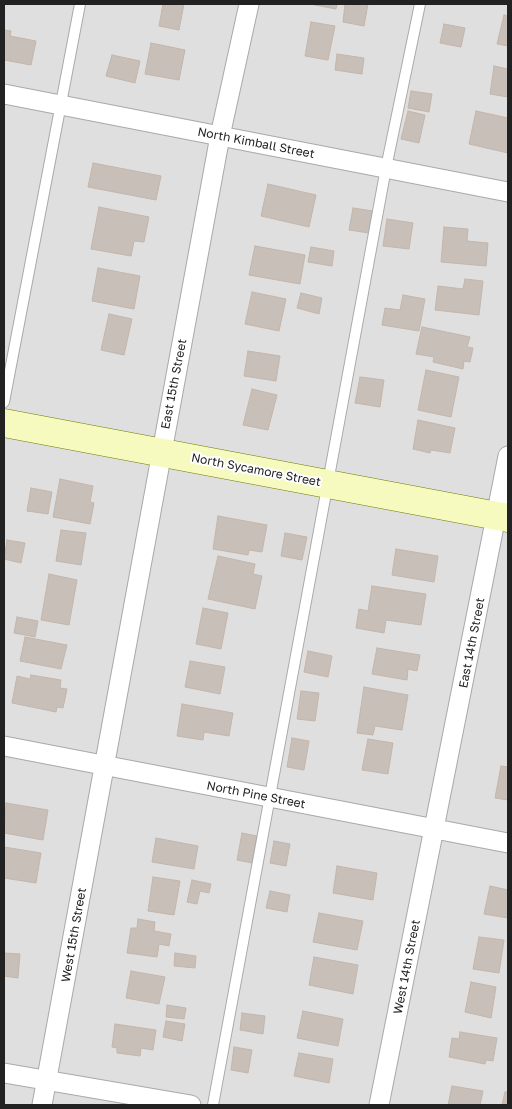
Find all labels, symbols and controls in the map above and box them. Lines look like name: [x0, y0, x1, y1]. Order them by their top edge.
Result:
street label: North Kimball Street: [196, 125, 316, 161]
street label: East 15th Street: [158, 338, 190, 430]
street label: North Sycamore Street: [190, 450, 322, 490]
street label: East 14th Street: [456, 596, 488, 690]
street label: North Pine Street: [205, 778, 307, 812]
street label: West 15th Street: [59, 887, 89, 983]
street label: West 14th Street: [391, 919, 423, 1015]

